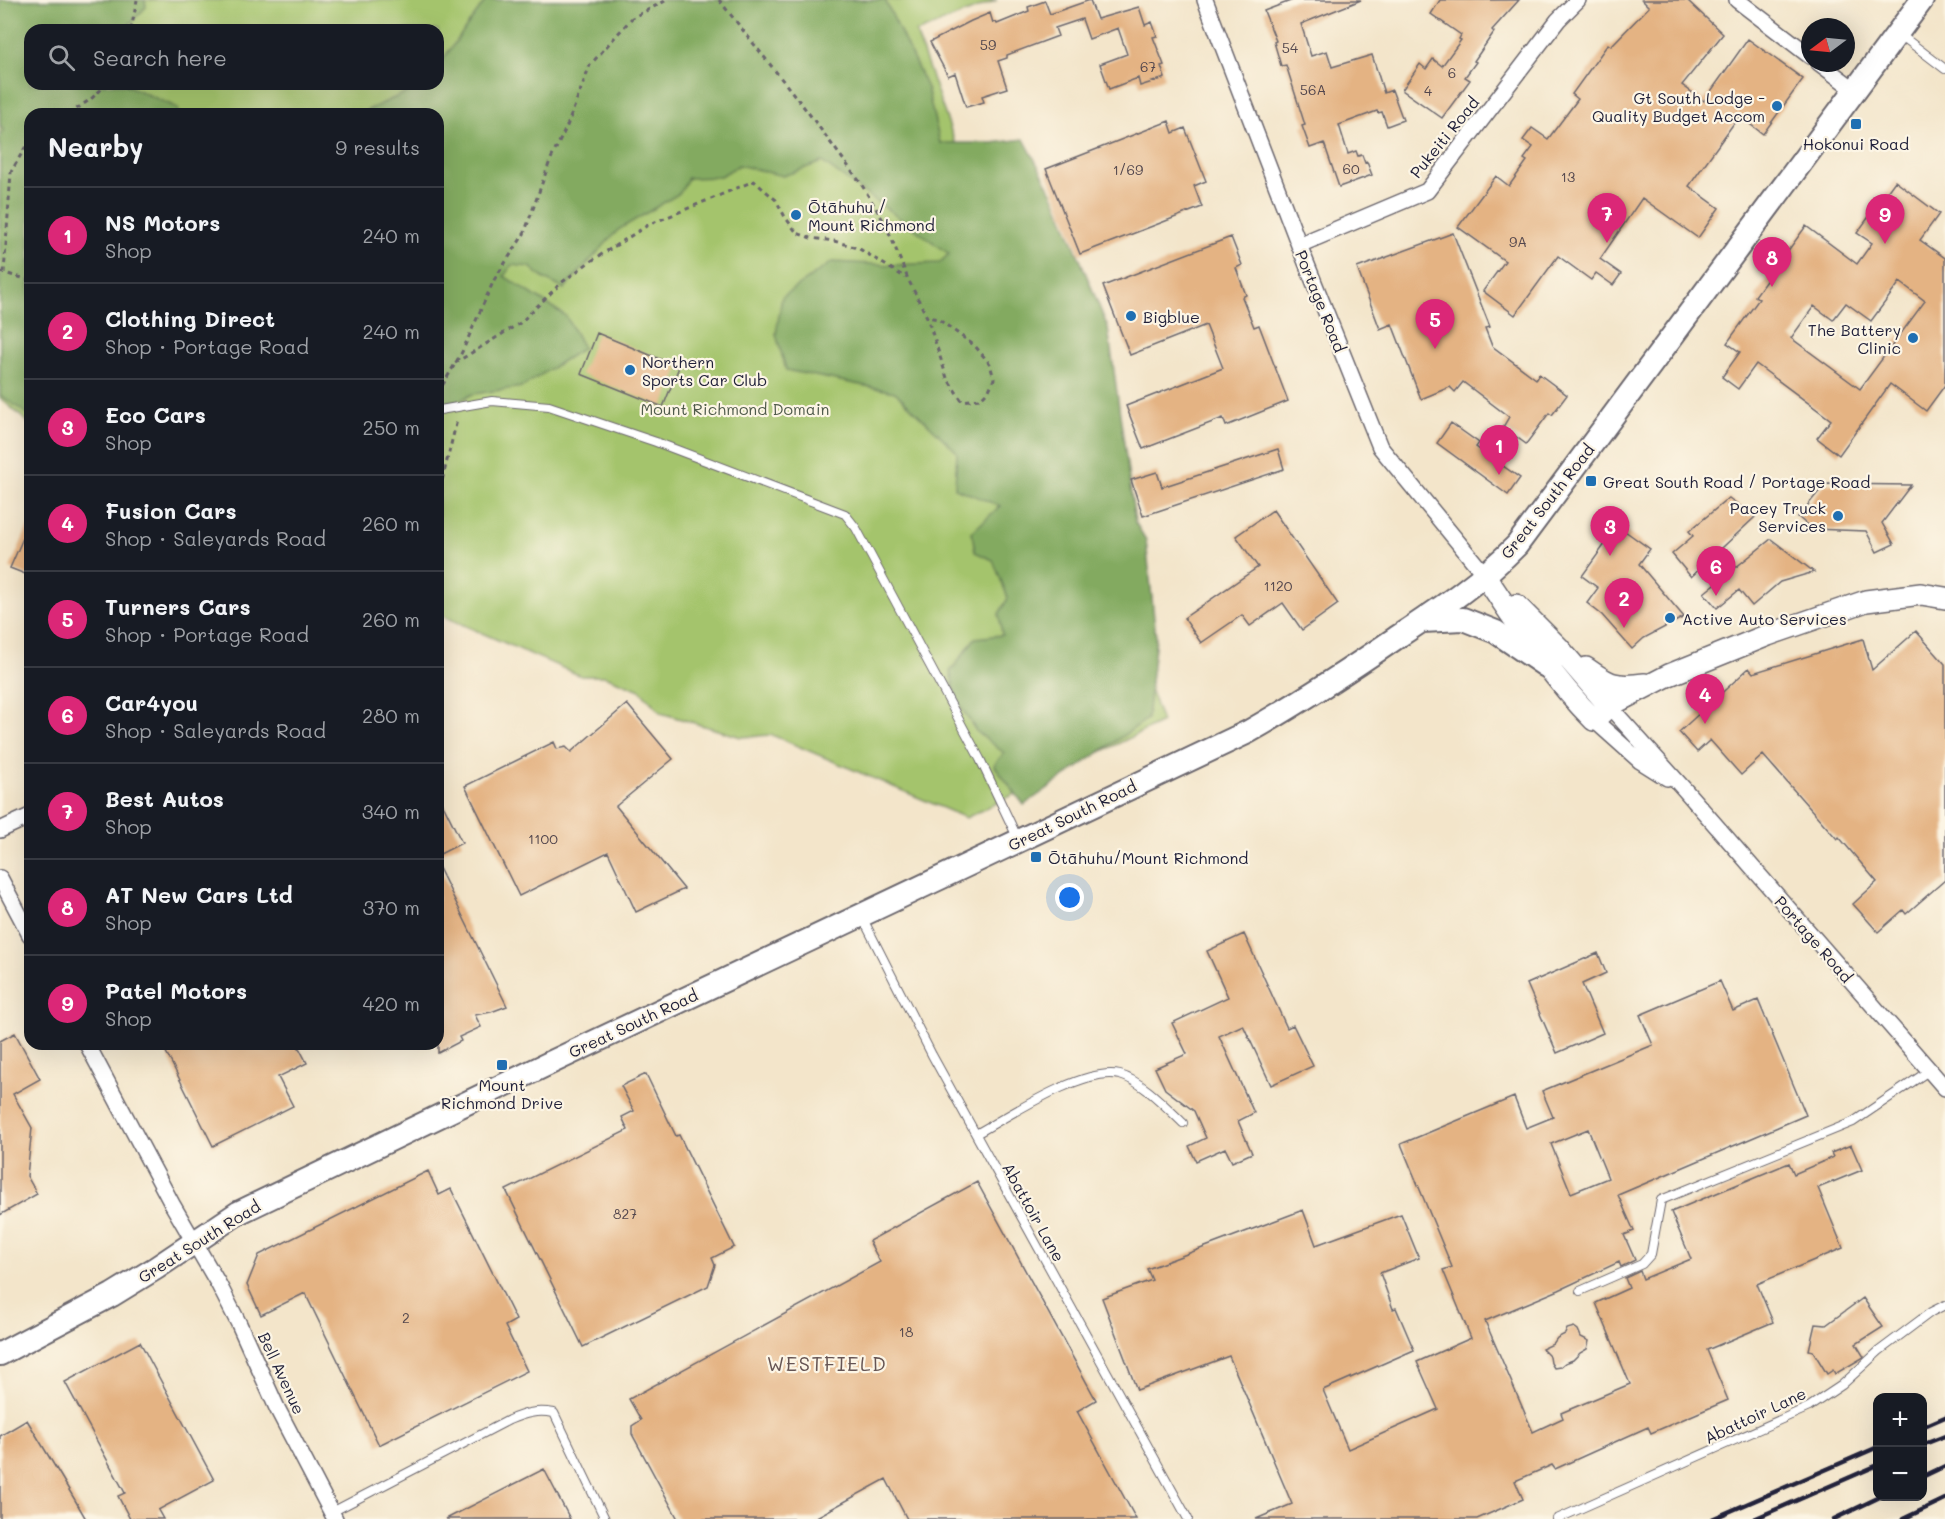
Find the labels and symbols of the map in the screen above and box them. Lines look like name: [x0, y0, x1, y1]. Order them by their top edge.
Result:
north arrow: [1801, 18, 1855, 72]
house number: 59: [980, 35, 996, 54]
house number: 54: [1282, 38, 1299, 57]
house number: 67: [1140, 57, 1156, 76]
house number: 6: [1448, 63, 1456, 82]
house number: 56A: [1300, 80, 1326, 99]
house number: 4: [1424, 81, 1433, 100]
place label: Gt South Lodge - Quality Budget Accom: [1592, 87, 1765, 126]
street label: Pukeiti Road: [1405, 92, 1483, 182]
marker: Gt South Lodge - Quality Budget Accom: [1770, 99, 1784, 113]
marker: Hokonui Road: [1849, 117, 1863, 131]
place label: Hokonui Road: [1803, 133, 1909, 154]
house number: 60: [1342, 159, 1360, 178]
house number: 1/69: [1113, 160, 1143, 179]
house number: 13: [1561, 167, 1575, 186]
pin: 7: [1588, 194, 1626, 243]
pin: 9: [1866, 194, 1904, 244]
place label: Ōtāhuhu / Mount Richmond: [808, 196, 935, 235]
marker: Ōtāhuhu / Mount Richmond: [789, 208, 803, 222]
house number: 9A: [1509, 232, 1527, 251]
pin: 8: [1752, 238, 1792, 287]
street label: Portage Road: [1291, 247, 1351, 355]
pin: 5: [1416, 300, 1454, 349]
place label: Bigblue: [1143, 306, 1200, 327]
marker: Bigblue: [1124, 309, 1138, 323]
place label: The Battery Clinic: [1808, 319, 1901, 358]
marker: The Battery Clinic: [1906, 331, 1920, 345]
place label: Northern Sports Car Club: [642, 351, 767, 390]
marker: Northern Sports Car Club: [623, 363, 637, 377]
park label: Mount Richmond Domain: [641, 398, 829, 419]
pin: 1: [1480, 426, 1518, 475]
street label: Great South Road: [1496, 439, 1598, 563]
place label: Great South Road / Portage Road: [1603, 471, 1870, 492]
marker: Great South Road / Portage Road: [1584, 474, 1598, 488]
place label: Pacey Truck Services: [1730, 497, 1826, 536]
pin: 3: [1590, 506, 1630, 556]
marker: Pacey Truck Services: [1831, 509, 1845, 523]
pin: 6: [1696, 546, 1736, 596]
house number: 1120: [1264, 576, 1293, 595]
pin: 2: [1604, 578, 1644, 628]
place label: Active Auto Services: [1682, 608, 1847, 629]
marker: Active Auto Services: [1663, 611, 1677, 625]
pin: 4: [1686, 674, 1724, 724]
street label: Great South Road: [1004, 775, 1140, 855]
house number: 1100: [528, 829, 558, 848]
place label: Ōtāhuhu/Mount Richmond: [1048, 847, 1248, 868]
marker: Ōtāhuhu/Mount Richmond: [1029, 850, 1043, 864]
your location: [1055, 883, 1084, 912]
street label: Portage Road: [1770, 891, 1858, 987]
street label: Great South Road: [565, 984, 701, 1062]
marker: Mount Richmond Drive: [495, 1058, 509, 1072]
place label: Mount Richmond Drive: [441, 1074, 563, 1113]
street label: Abattoir Lane: [998, 1159, 1070, 1265]
street label: Great South Road: [134, 1195, 264, 1287]
house number: 827: [613, 1204, 637, 1223]
house number: 2: [402, 1308, 410, 1327]
house number: 18: [899, 1322, 913, 1341]
street label: Bell Avenue: [254, 1329, 310, 1417]
district label: WESTFIELD: [767, 1350, 887, 1376]
street label: Abattoir Lane: [1701, 1382, 1809, 1448]

